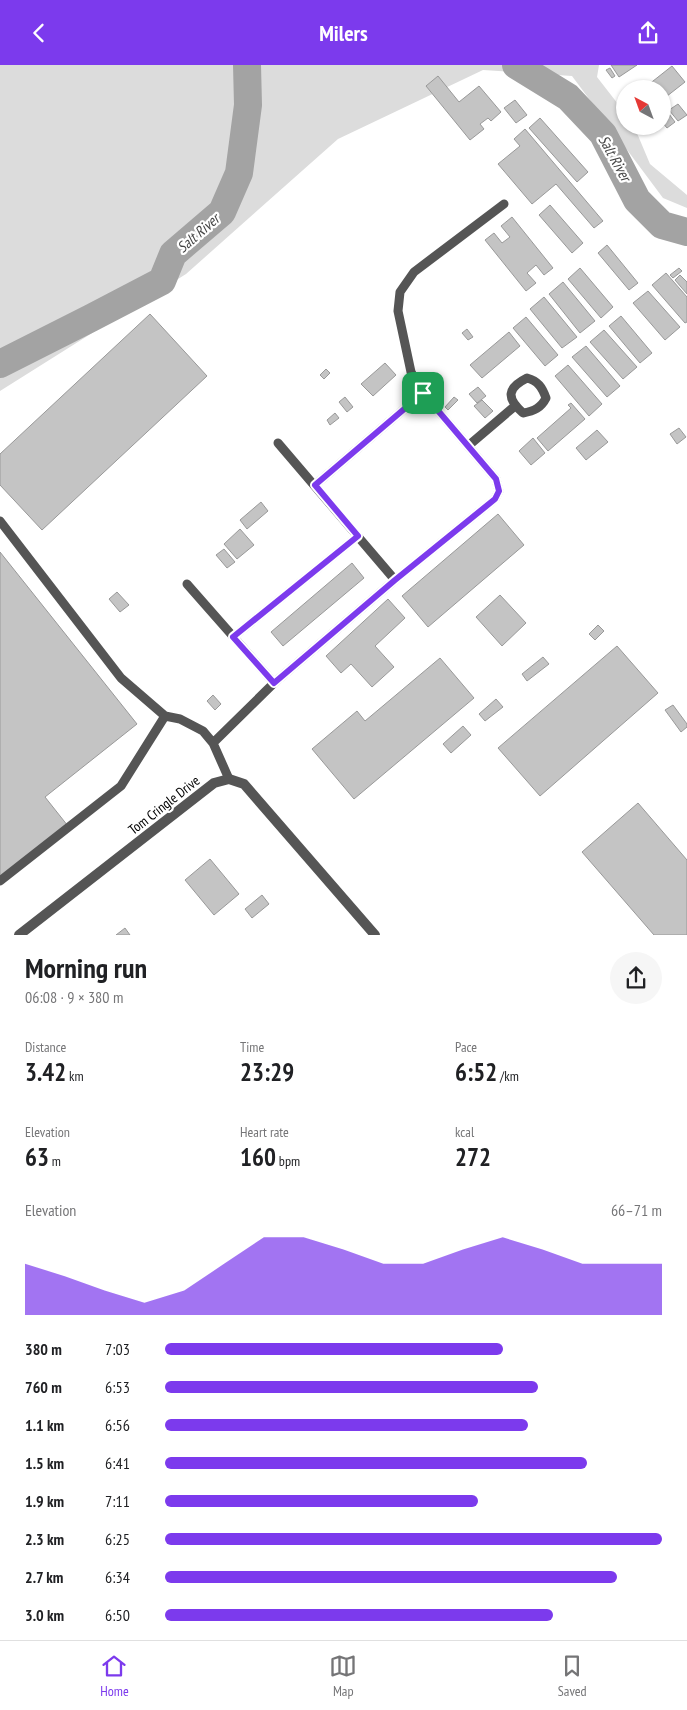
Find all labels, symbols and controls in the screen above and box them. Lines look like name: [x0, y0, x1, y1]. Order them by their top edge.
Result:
icon: back: [25, 19, 53, 47]
text: Milers: [319, 19, 368, 47]
icon: share: [634, 19, 662, 47]
north arrow: [616, 80, 671, 135]
map controls: [616, 80, 671, 135]
water label: Salt River: [595, 132, 636, 186]
water label: Salt River: [173, 208, 224, 257]
pin: [402, 372, 444, 414]
icon: arrive: [409, 379, 437, 407]
street label: Tom Cringle Drive: [125, 771, 203, 838]
text: Morning run: [25, 949, 147, 986]
button: share: [610, 952, 662, 1004]
text: 06:08 · 9 × 380 m: [25, 987, 123, 1007]
text: Distance: [25, 1038, 66, 1056]
text: Time: [240, 1038, 264, 1056]
text: Pace: [455, 1038, 477, 1056]
text: 3.42: [25, 1056, 66, 1088]
text: 23:29: [240, 1056, 294, 1088]
text: 6:52: [455, 1056, 497, 1088]
text: km: [66, 1067, 84, 1085]
text: /km: [497, 1067, 519, 1085]
text: Elevation: [25, 1123, 70, 1141]
text: Heart rate: [240, 1123, 289, 1141]
text: kcal: [455, 1123, 474, 1141]
text: 63: [25, 1141, 49, 1173]
text: 160: [240, 1141, 276, 1173]
text: 272: [455, 1141, 491, 1173]
text: m: [49, 1152, 61, 1170]
text: bpm: [276, 1152, 300, 1170]
text: Elevation: [25, 1200, 76, 1220]
text: 66–71 m: [611, 1200, 662, 1220]
text: 380 m: [25, 1339, 62, 1359]
text: 7:03: [105, 1339, 130, 1359]
text: 760 m: [25, 1377, 62, 1397]
text: 6:53: [105, 1377, 130, 1397]
text: 1.1 km: [25, 1415, 64, 1435]
text: 6:56: [105, 1415, 130, 1435]
text: 1.5 km: [25, 1453, 64, 1473]
text: 6:41: [105, 1453, 130, 1473]
text: 1.9 km: [25, 1491, 64, 1511]
text: 7:11: [105, 1491, 130, 1511]
text: 2.3 km: [25, 1529, 64, 1549]
text: 6:25: [105, 1529, 130, 1549]
text: 2.7 km: [25, 1567, 63, 1587]
text: 6:34: [105, 1567, 130, 1587]
text: 3.0 km: [25, 1605, 64, 1625]
text: 6:50: [105, 1605, 130, 1625]
tab: Home: [100, 1652, 129, 1700]
tab: Map: [329, 1652, 357, 1700]
tab: Saved: [558, 1652, 587, 1700]

